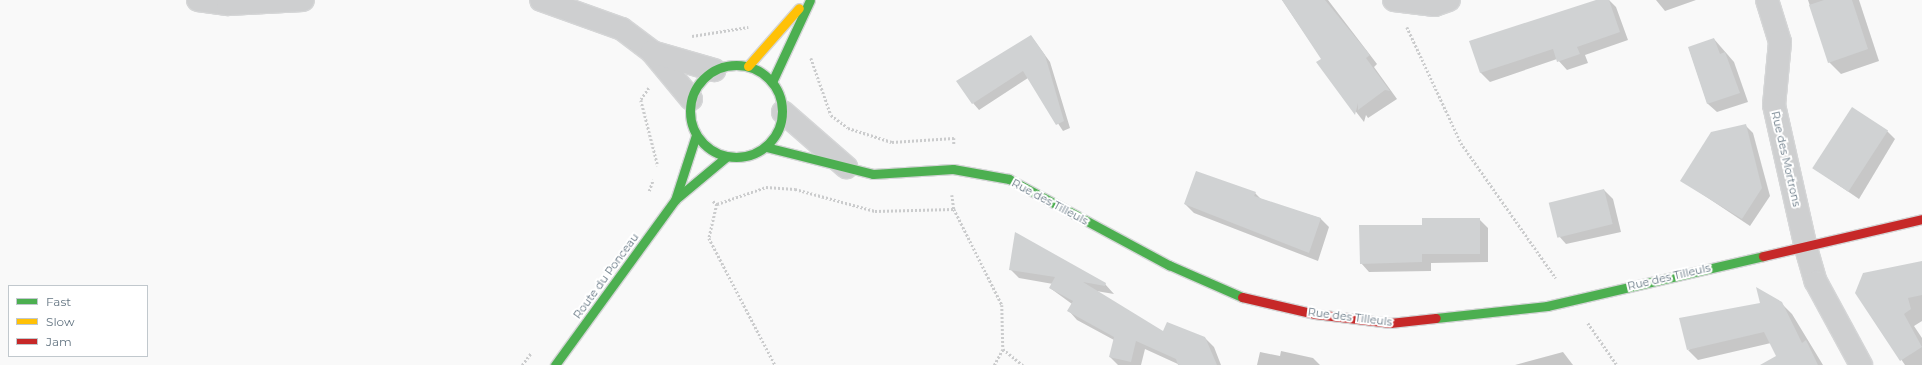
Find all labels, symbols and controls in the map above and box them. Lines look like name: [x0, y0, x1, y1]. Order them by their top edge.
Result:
street label: Rue des Mortrons: [1769, 110, 1803, 208]
street label: Rue des Tilleuls: [1009, 176, 1091, 228]
street label: Route du Ponceau: [571, 231, 641, 321]
street label: Rue des Tilleuls: [1626, 261, 1712, 293]
legend: [8, 285, 148, 357]
text: Fast: [46, 294, 71, 309]
street label: Rue des Tilleuls: [1307, 305, 1393, 329]
text: Slow: [46, 314, 75, 329]
text: Jam: [46, 334, 72, 349]

